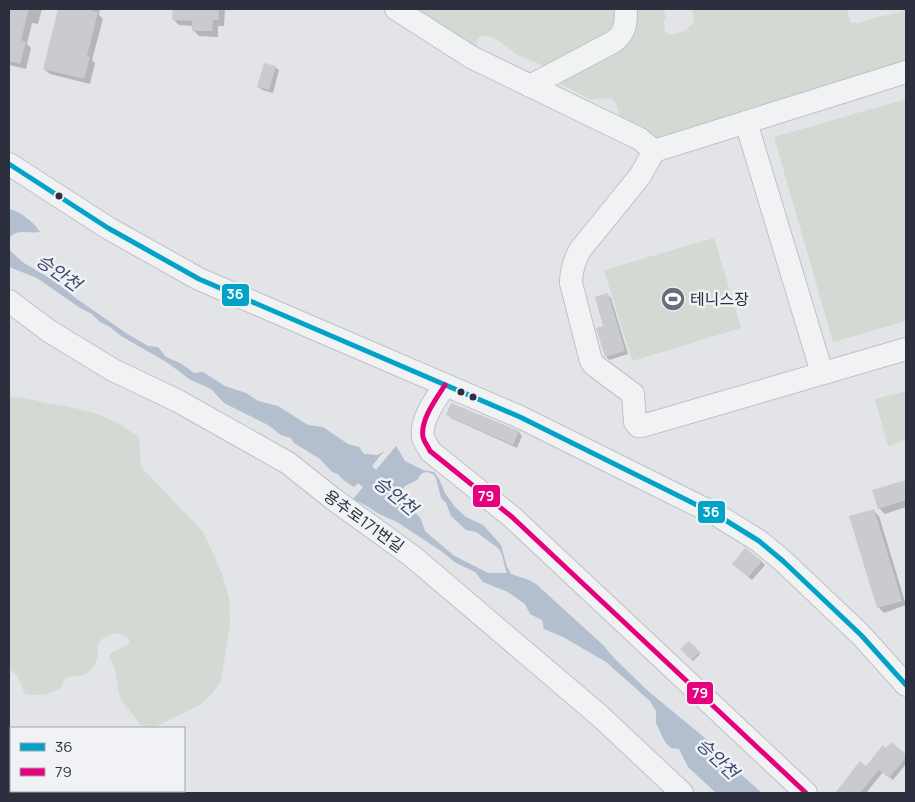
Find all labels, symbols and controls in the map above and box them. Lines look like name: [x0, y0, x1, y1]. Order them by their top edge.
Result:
unlabelled marker: [54, 191, 64, 201]
water label: 승안천: [32, 248, 88, 297]
line badge: 36: [221, 283, 250, 307]
text: 36: [227, 284, 243, 303]
sports icon: 테니스장: [660, 286, 686, 312]
place label: 테니스장: [690, 288, 749, 310]
unlabelled marker: [456, 387, 466, 397]
unlabelled marker: [468, 392, 478, 402]
water label: 승안천: [369, 470, 425, 521]
street label: 용추로171번길: [319, 484, 409, 558]
line badge: 79: [472, 484, 501, 508]
text: 79: [478, 486, 494, 505]
line badge: 36: [697, 500, 726, 524]
text: 36: [703, 502, 719, 521]
line badge: 79: [686, 681, 714, 705]
text: 79: [692, 683, 708, 702]
legend: [10, 727, 185, 792]
water label: 승안천: [692, 732, 746, 786]
text: 36: [55, 736, 73, 757]
text: 79: [55, 761, 72, 782]

